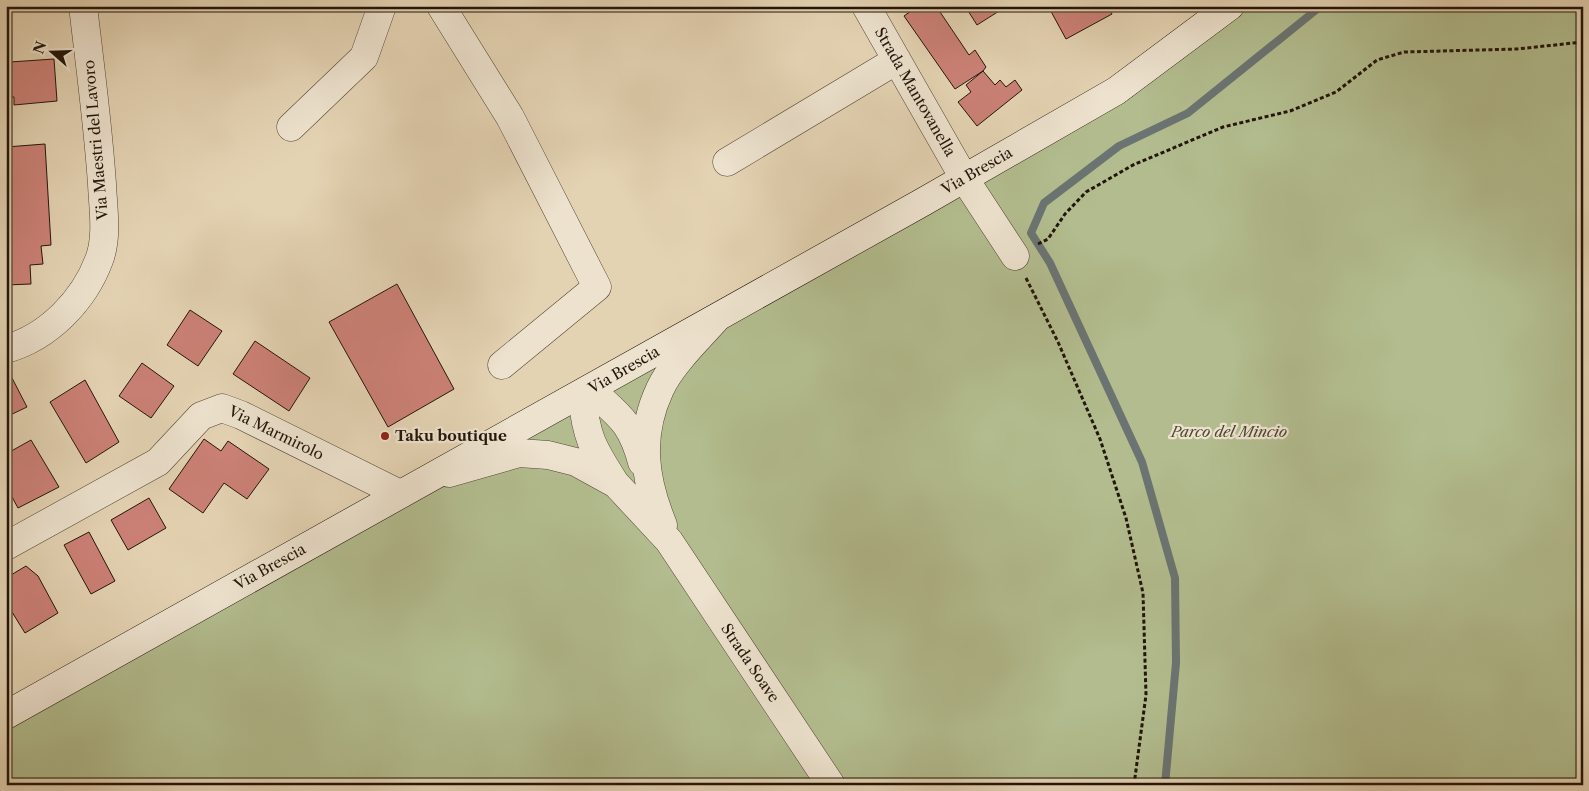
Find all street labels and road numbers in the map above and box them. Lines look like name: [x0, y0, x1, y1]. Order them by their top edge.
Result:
street label: Strada Mantovanella: [871, 24, 960, 160]
street label: Via Maestri del Lavoro: [79, 59, 112, 222]
street label: Via Brescia: [937, 143, 1016, 199]
street label: Via Brescia: [584, 342, 663, 398]
street label: Via Marmirolo: [224, 401, 327, 464]
street label: Via Brescia: [230, 539, 309, 594]
street label: Strada Soave: [717, 620, 784, 706]

